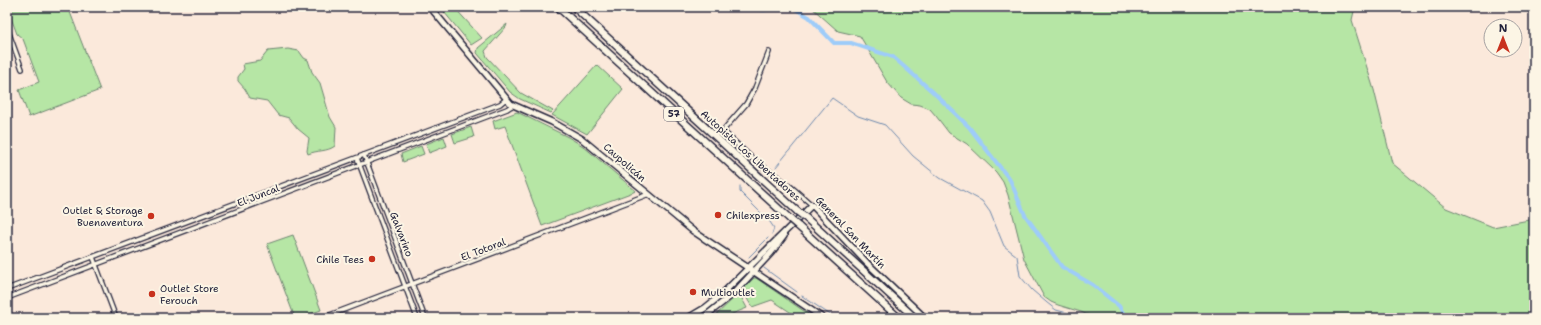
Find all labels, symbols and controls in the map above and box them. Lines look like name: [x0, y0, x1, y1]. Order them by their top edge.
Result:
north arrow: [1483, 18, 1523, 58]
text: N: [1499, 21, 1508, 36]
road number: 57: [664, 107, 684, 121]
street label: Autopista Los Libertadores: [698, 107, 803, 204]
street label: Caupolicán: [601, 140, 649, 184]
street label: El Juncal: [235, 181, 281, 209]
street label: General San Martín: [813, 193, 889, 271]
place label: Outlet & Storage Buenaventura: [63, 204, 144, 229]
place label: Chilexpress: [726, 209, 780, 222]
street label: Galvarino: [387, 210, 416, 258]
marker: Chilexpress: [713, 210, 723, 220]
marker: Outlet & Storage Buenaventura: [146, 211, 156, 221]
street label: El Totoral: [459, 235, 507, 264]
place label: Chile Tees: [316, 253, 364, 266]
marker: Chile Tees: [367, 254, 377, 264]
place label: Outlet Store Ferouch: [160, 282, 219, 307]
place label: Multioutlet: [701, 286, 755, 299]
marker: Multioutlet: [688, 287, 698, 297]
marker: Outlet Store Ferouch: [147, 289, 157, 299]

